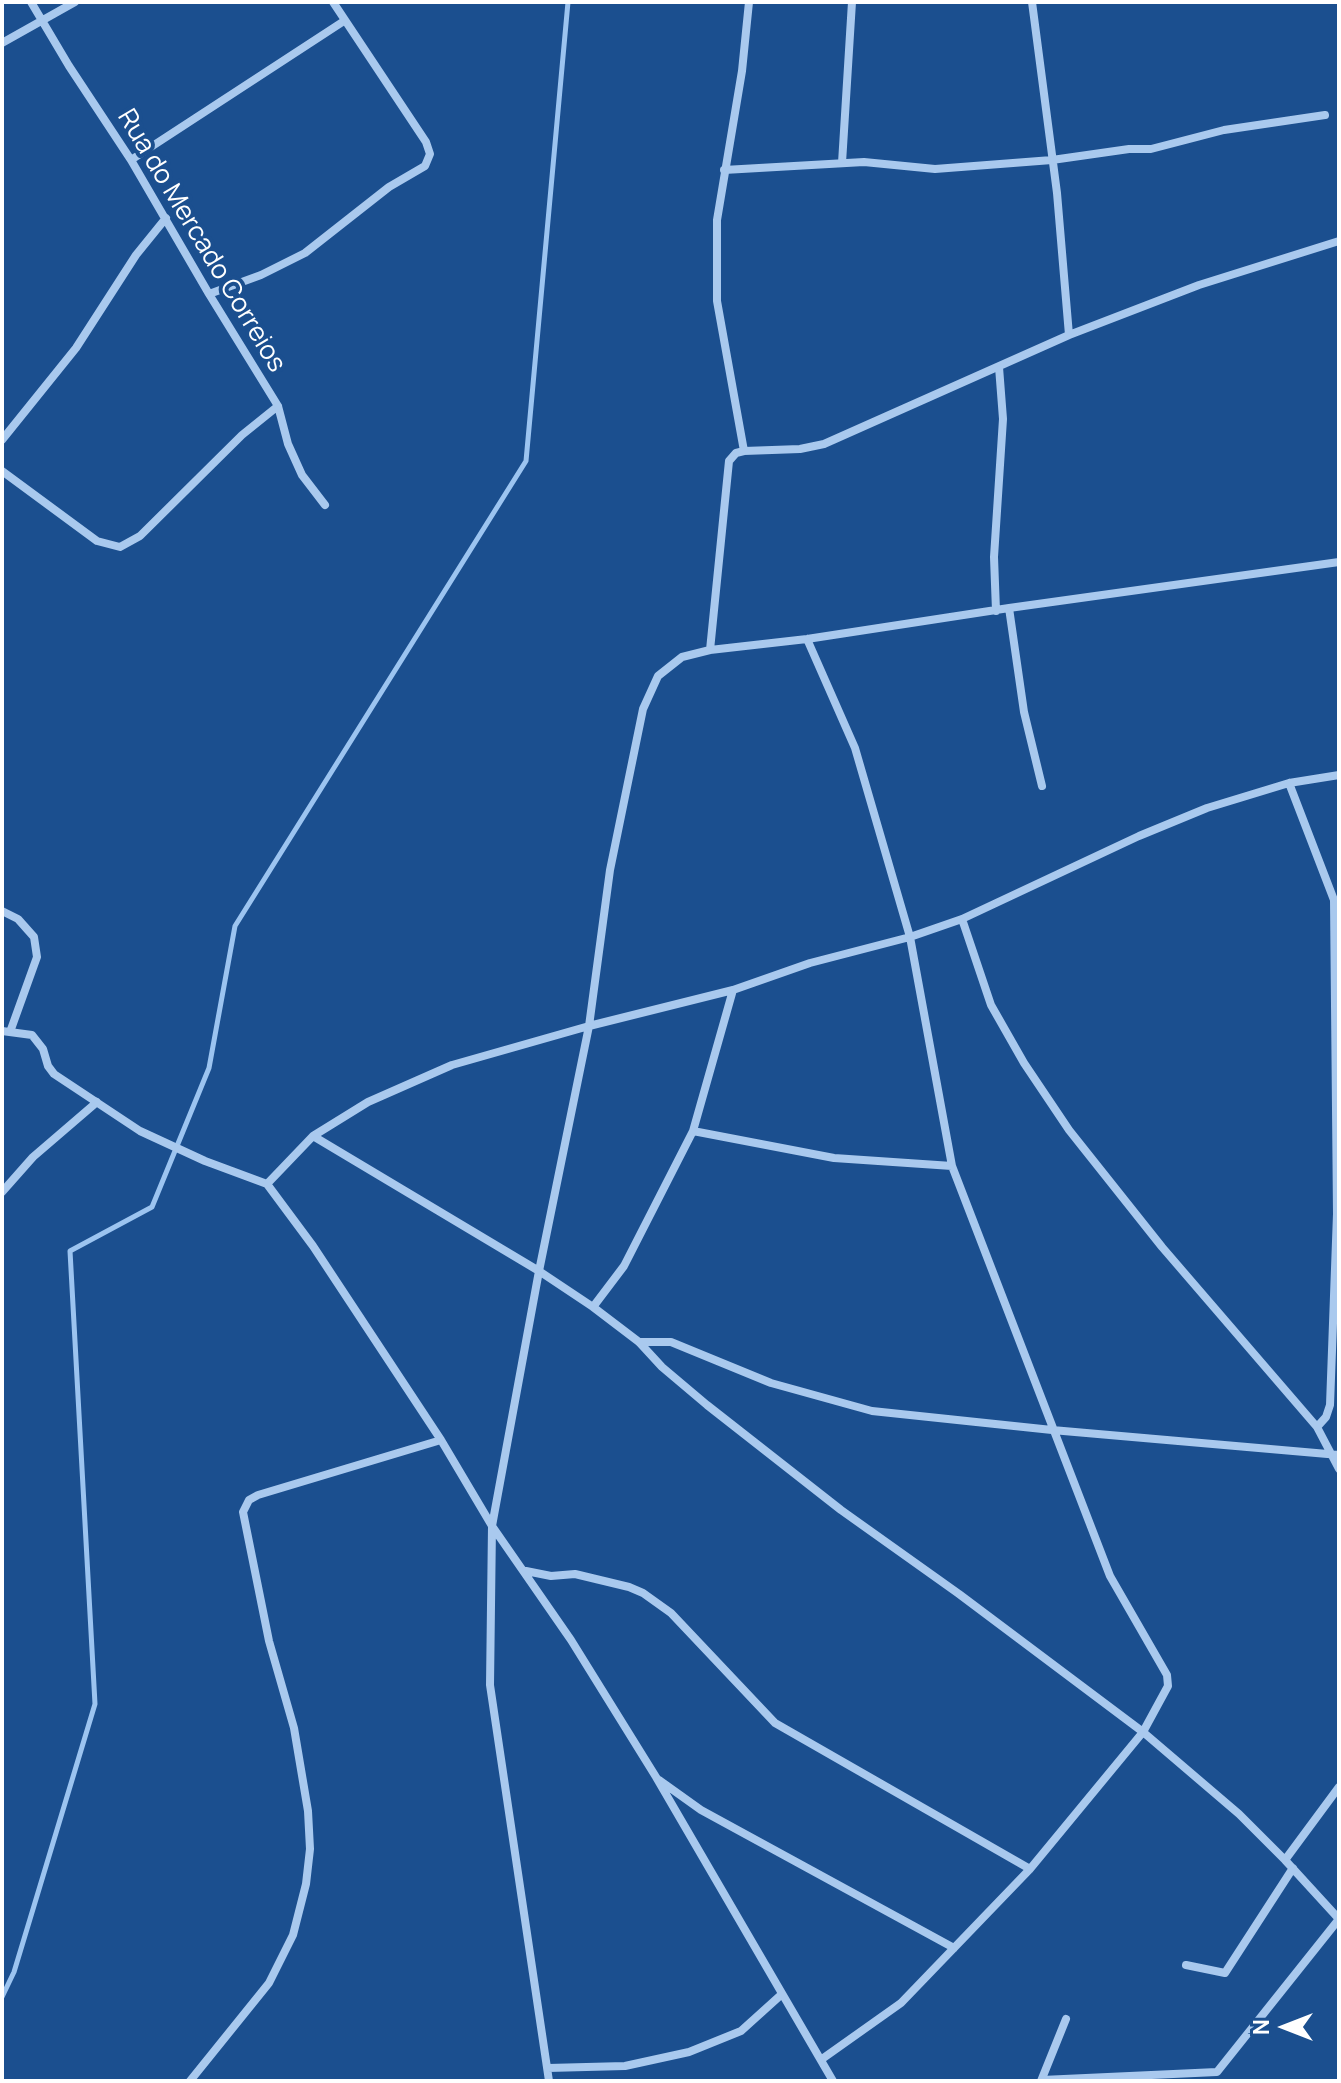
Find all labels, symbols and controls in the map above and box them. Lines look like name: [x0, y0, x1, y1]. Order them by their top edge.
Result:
street label: Rua do Mercado Correios: [110, 104, 292, 378]
north arrow: [1245, 1987, 1325, 2067]
text: N: [1246, 2019, 1276, 2035]

